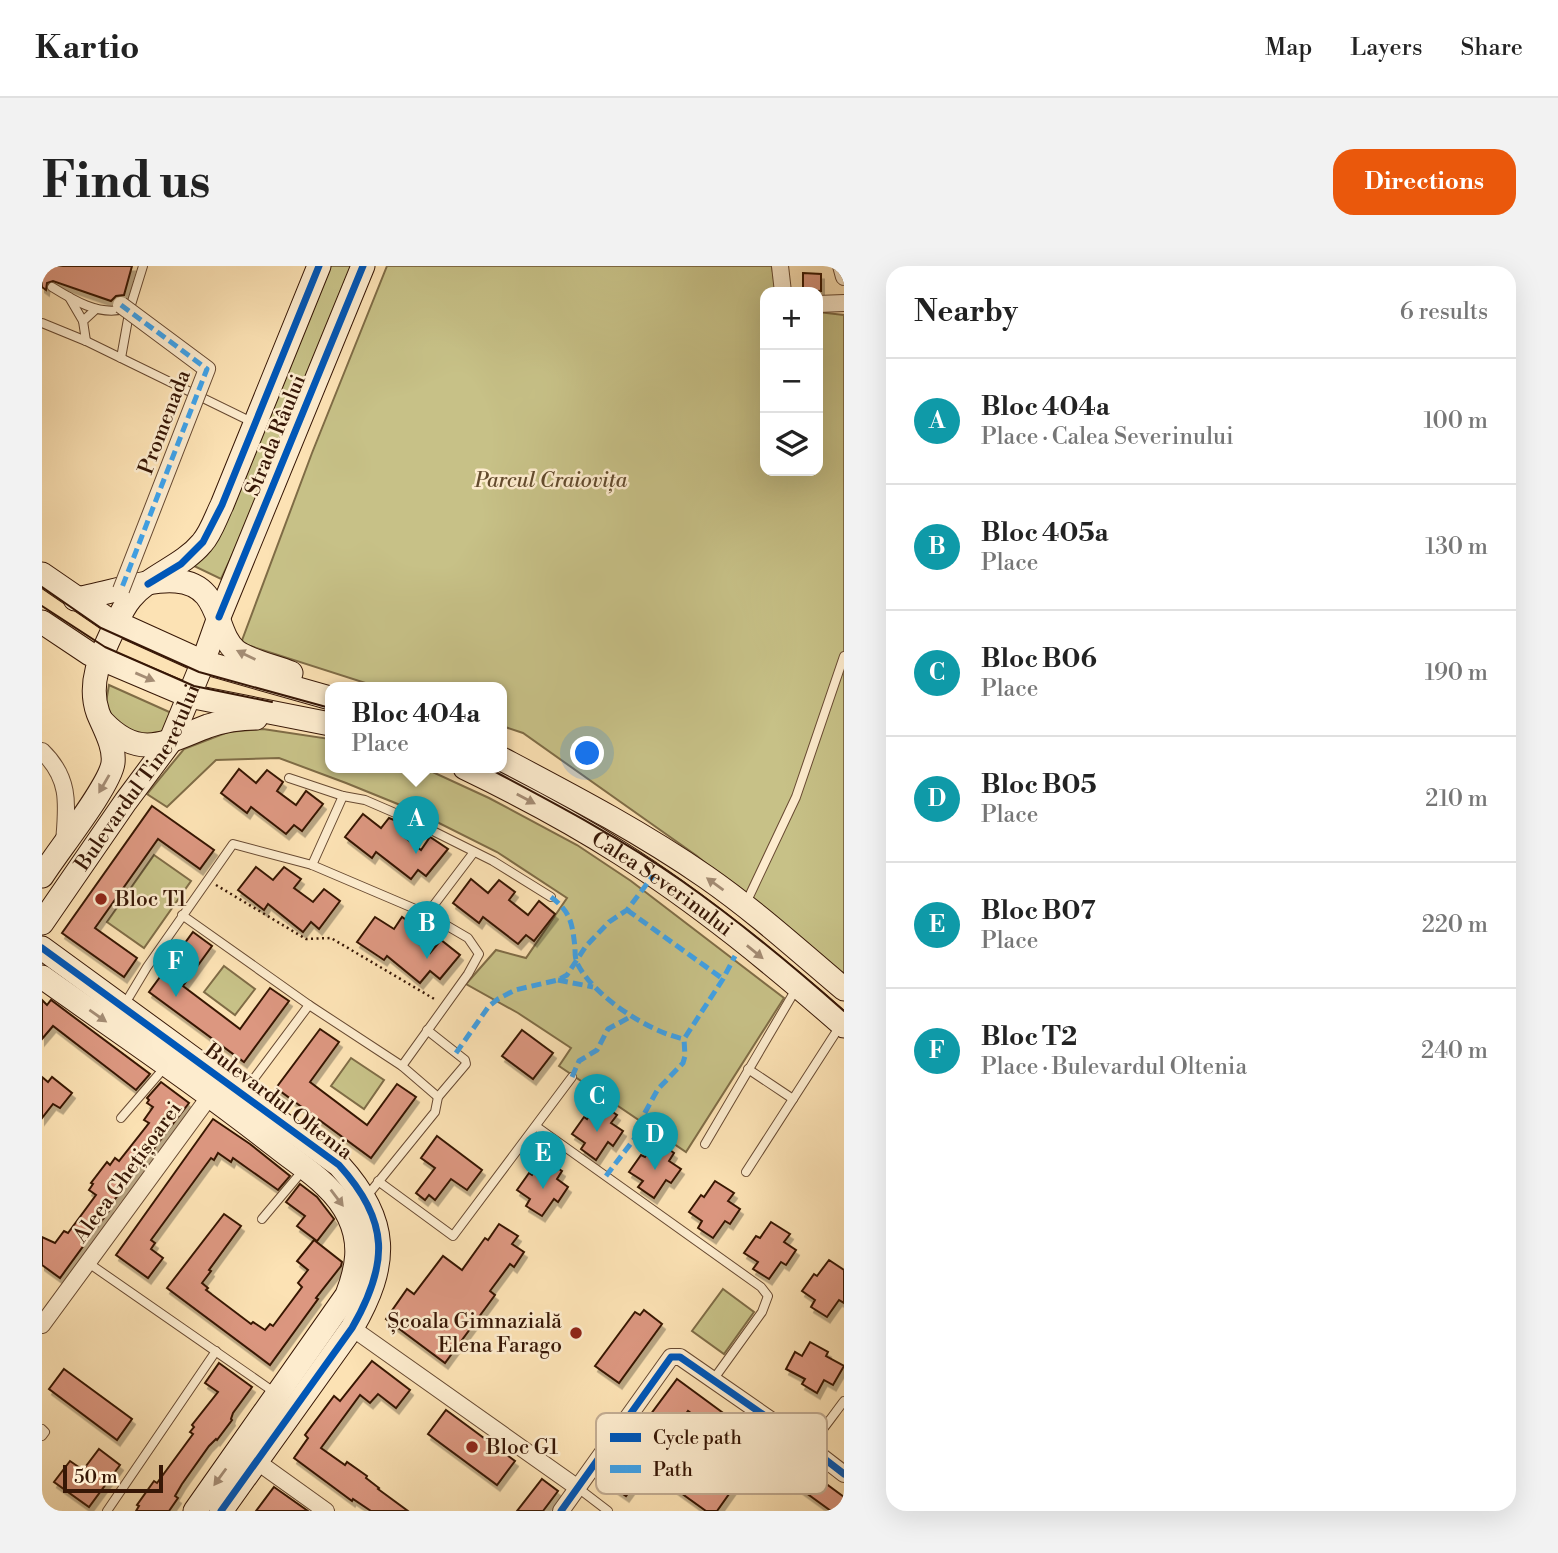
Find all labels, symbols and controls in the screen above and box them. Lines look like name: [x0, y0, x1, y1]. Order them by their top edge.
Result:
text: Kartio: [35, 28, 139, 69]
text: Map: [1265, 33, 1312, 63]
text: Layers: [1350, 33, 1422, 63]
text: Share: [1460, 33, 1523, 63]
button: Directions: [1333, 149, 1516, 215]
text: Find us: [42, 152, 211, 213]
map controls: [760, 287, 823, 476]
button: +: [760, 287, 823, 350]
text: Nearby: [914, 293, 1018, 331]
text: 6 results: [1400, 298, 1488, 326]
button: −: [760, 350, 823, 413]
street label: Promenada: [133, 366, 197, 478]
street label: Strada Râului: [240, 371, 312, 500]
text: Bloc 404a: [981, 391, 1110, 423]
text: A: [929, 407, 945, 435]
text: 100 m: [1423, 407, 1488, 435]
button: layers: [760, 413, 823, 476]
text: Place · Calea Severinului: [981, 423, 1234, 451]
park label: Parcul Craiovița: [474, 468, 628, 494]
text: Bloc 405a: [981, 517, 1109, 549]
text: B: [928, 533, 946, 561]
text: 130 m: [1425, 533, 1488, 561]
text: Place: [981, 549, 1038, 577]
text: Bloc B06: [981, 643, 1097, 675]
one-way arrow: [236, 649, 256, 661]
text: C: [929, 659, 945, 687]
text: 190 m: [1425, 659, 1488, 687]
one-way arrow: [135, 671, 155, 683]
text: Place: [981, 675, 1038, 703]
street label: Bulevardul Tineretului: [69, 680, 206, 877]
popup: [325, 682, 507, 773]
text: Bloc 404a: [352, 698, 480, 730]
text: Place: [352, 730, 409, 758]
your location: [570, 736, 604, 770]
text: Bloc B05: [981, 769, 1097, 801]
one-way arrow: [98, 774, 110, 794]
text: D: [928, 785, 946, 813]
text: 210 m: [1425, 785, 1488, 813]
one-way arrow: [516, 793, 535, 805]
pin: A: [393, 796, 439, 854]
text: Place: [981, 801, 1038, 829]
street label: Calea Severinului: [586, 826, 738, 942]
one-way arrow: [706, 877, 724, 891]
place label: Bloc T1: [114, 887, 187, 913]
marker: Bloc T1: [93, 891, 109, 907]
text: Bloc B07: [981, 895, 1096, 927]
pin: B: [404, 901, 450, 959]
text: E: [929, 911, 945, 939]
text: 220 m: [1422, 911, 1488, 939]
text: Place: [981, 927, 1038, 955]
pin: F: [153, 939, 199, 997]
one-way arrow: [747, 944, 764, 959]
one-way arrow: [89, 1009, 107, 1023]
text: Bloc T2: [981, 1021, 1077, 1053]
street label: Bulevardul Oltenia: [199, 1037, 358, 1166]
text: F: [929, 1037, 945, 1065]
text: 240 m: [1421, 1037, 1488, 1065]
text: Place · Bulevardul Oltenia: [981, 1053, 1247, 1081]
pin: C: [574, 1074, 620, 1132]
street label: Aleea Ghețișoarei: [67, 1097, 188, 1249]
pin: D: [632, 1112, 678, 1170]
pin: E: [520, 1131, 566, 1189]
one-way arrow: [329, 1189, 344, 1207]
place label: Școala Gimnazială Elena Farago: [387, 1309, 562, 1359]
marker: Școala Gimnazială Elena Farago: [568, 1325, 584, 1341]
legend: [596, 1413, 827, 1494]
text: Cycle path: [653, 1426, 742, 1450]
place label: Bloc G1: [485, 1435, 558, 1461]
marker: Bloc G1: [464, 1439, 480, 1455]
text: Path: [653, 1458, 693, 1482]
scale bar: [63, 1462, 163, 1494]
text: 50 m: [74, 1465, 118, 1489]
one-way arrow: [213, 1468, 227, 1486]

